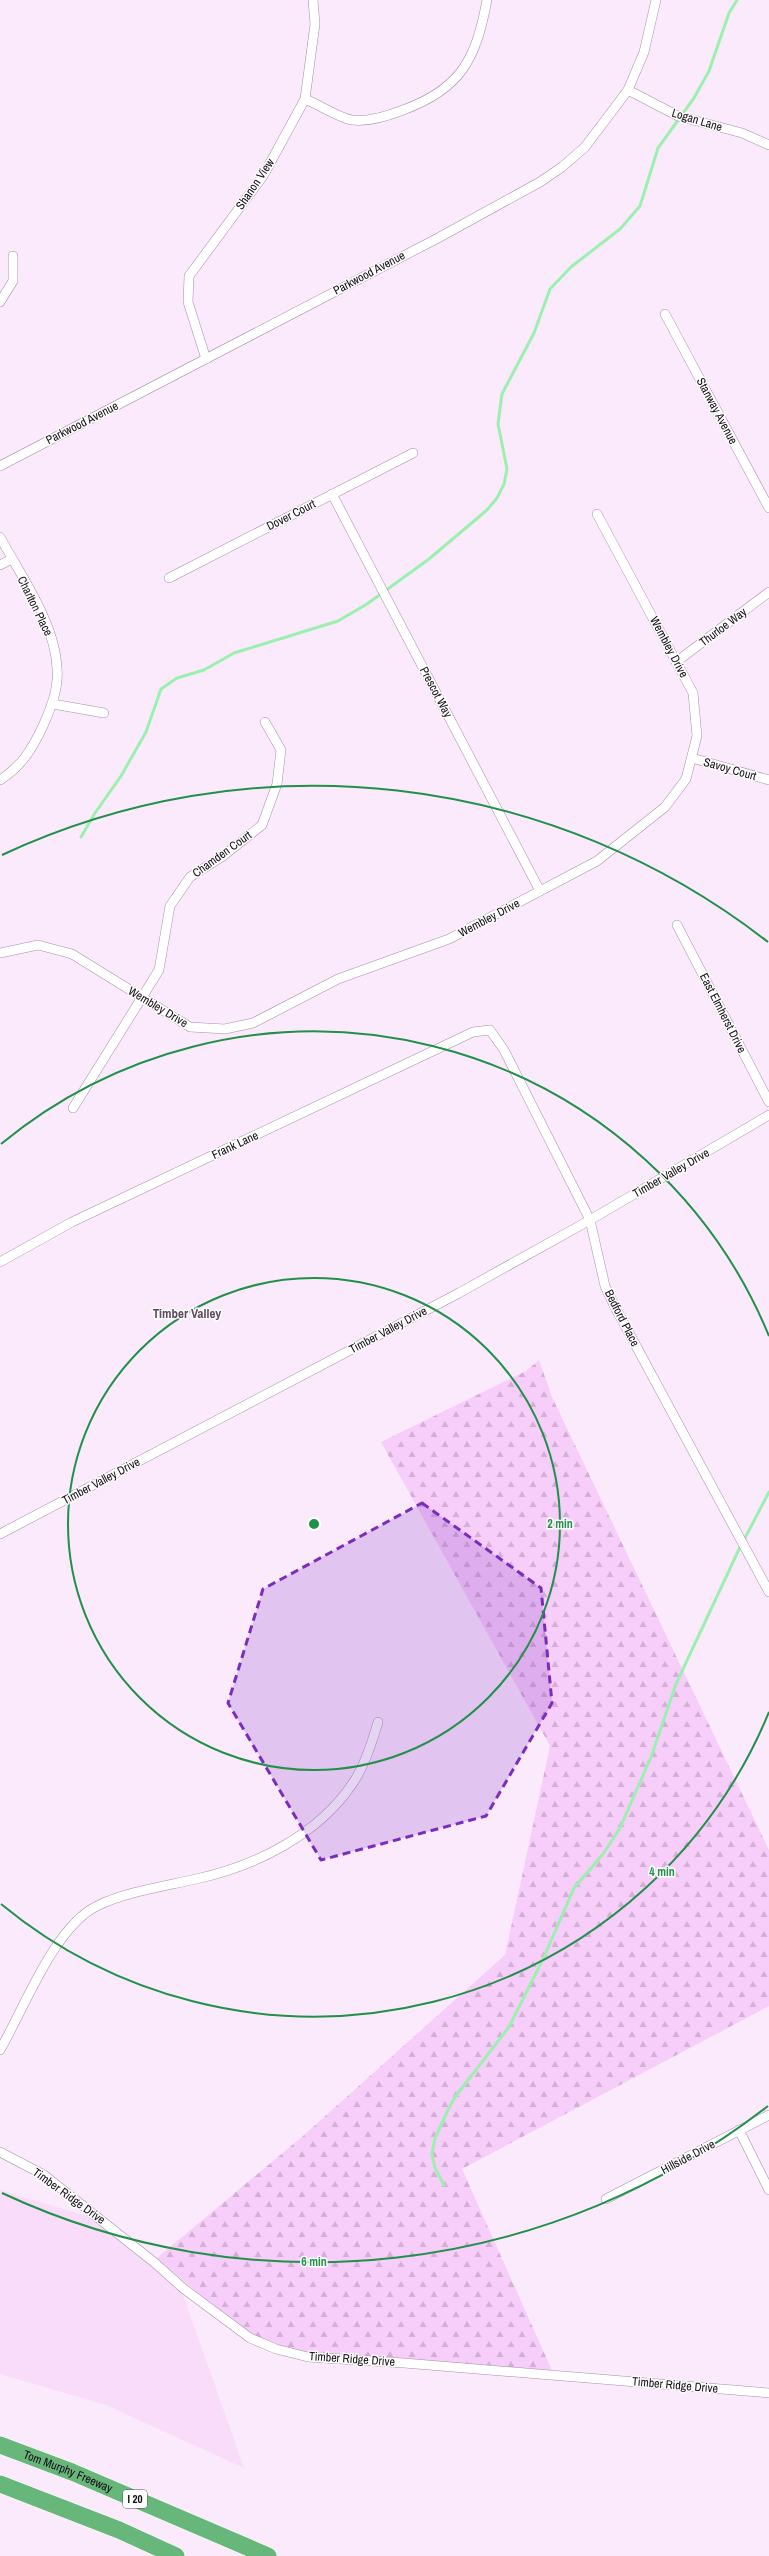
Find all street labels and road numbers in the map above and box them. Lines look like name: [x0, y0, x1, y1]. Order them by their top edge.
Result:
street label: Logan Lane: [670, 105, 724, 135]
street label: Shanon View: [232, 155, 278, 213]
street label: Parkwood Avenue: [330, 247, 408, 299]
street label: Stanway Avenue: [693, 375, 741, 447]
street label: Parkwood Avenue: [43, 398, 121, 448]
street label: Dover Court: [264, 496, 318, 534]
street label: Charlton Place: [14, 573, 56, 639]
street label: Thurloe Way: [696, 604, 750, 650]
street label: Wembley Drive: [646, 614, 692, 680]
street label: Prescot Way: [416, 664, 456, 720]
street label: Savoy Court: [702, 754, 758, 784]
street label: Chamden Court: [189, 827, 255, 881]
street label: Wembley Drive: [456, 895, 522, 941]
street label: East Elmherst Drive: [696, 970, 750, 1056]
street label: Wembley Drive: [125, 983, 191, 1031]
street label: Frank Lane: [209, 1127, 261, 1163]
street label: Timber Valley Drive: [630, 1145, 712, 1201]
street label: Bedford Place: [601, 1287, 643, 1349]
street label: Timber Valley Drive: [346, 1303, 430, 1357]
street label: Timber Valley Drive: [59, 1454, 143, 1508]
street label: Hillside Drive: [658, 2136, 718, 2178]
street label: Timber Ridge Drive: [29, 2164, 109, 2228]
street label: Timber Ridge Drive: [308, 2348, 396, 2370]
street label: Timber Ridge Drive: [631, 2373, 719, 2397]
street label: Tom Murphy Freeway: [21, 2447, 115, 2497]
road number: I 20: [123, 2490, 147, 2508]

